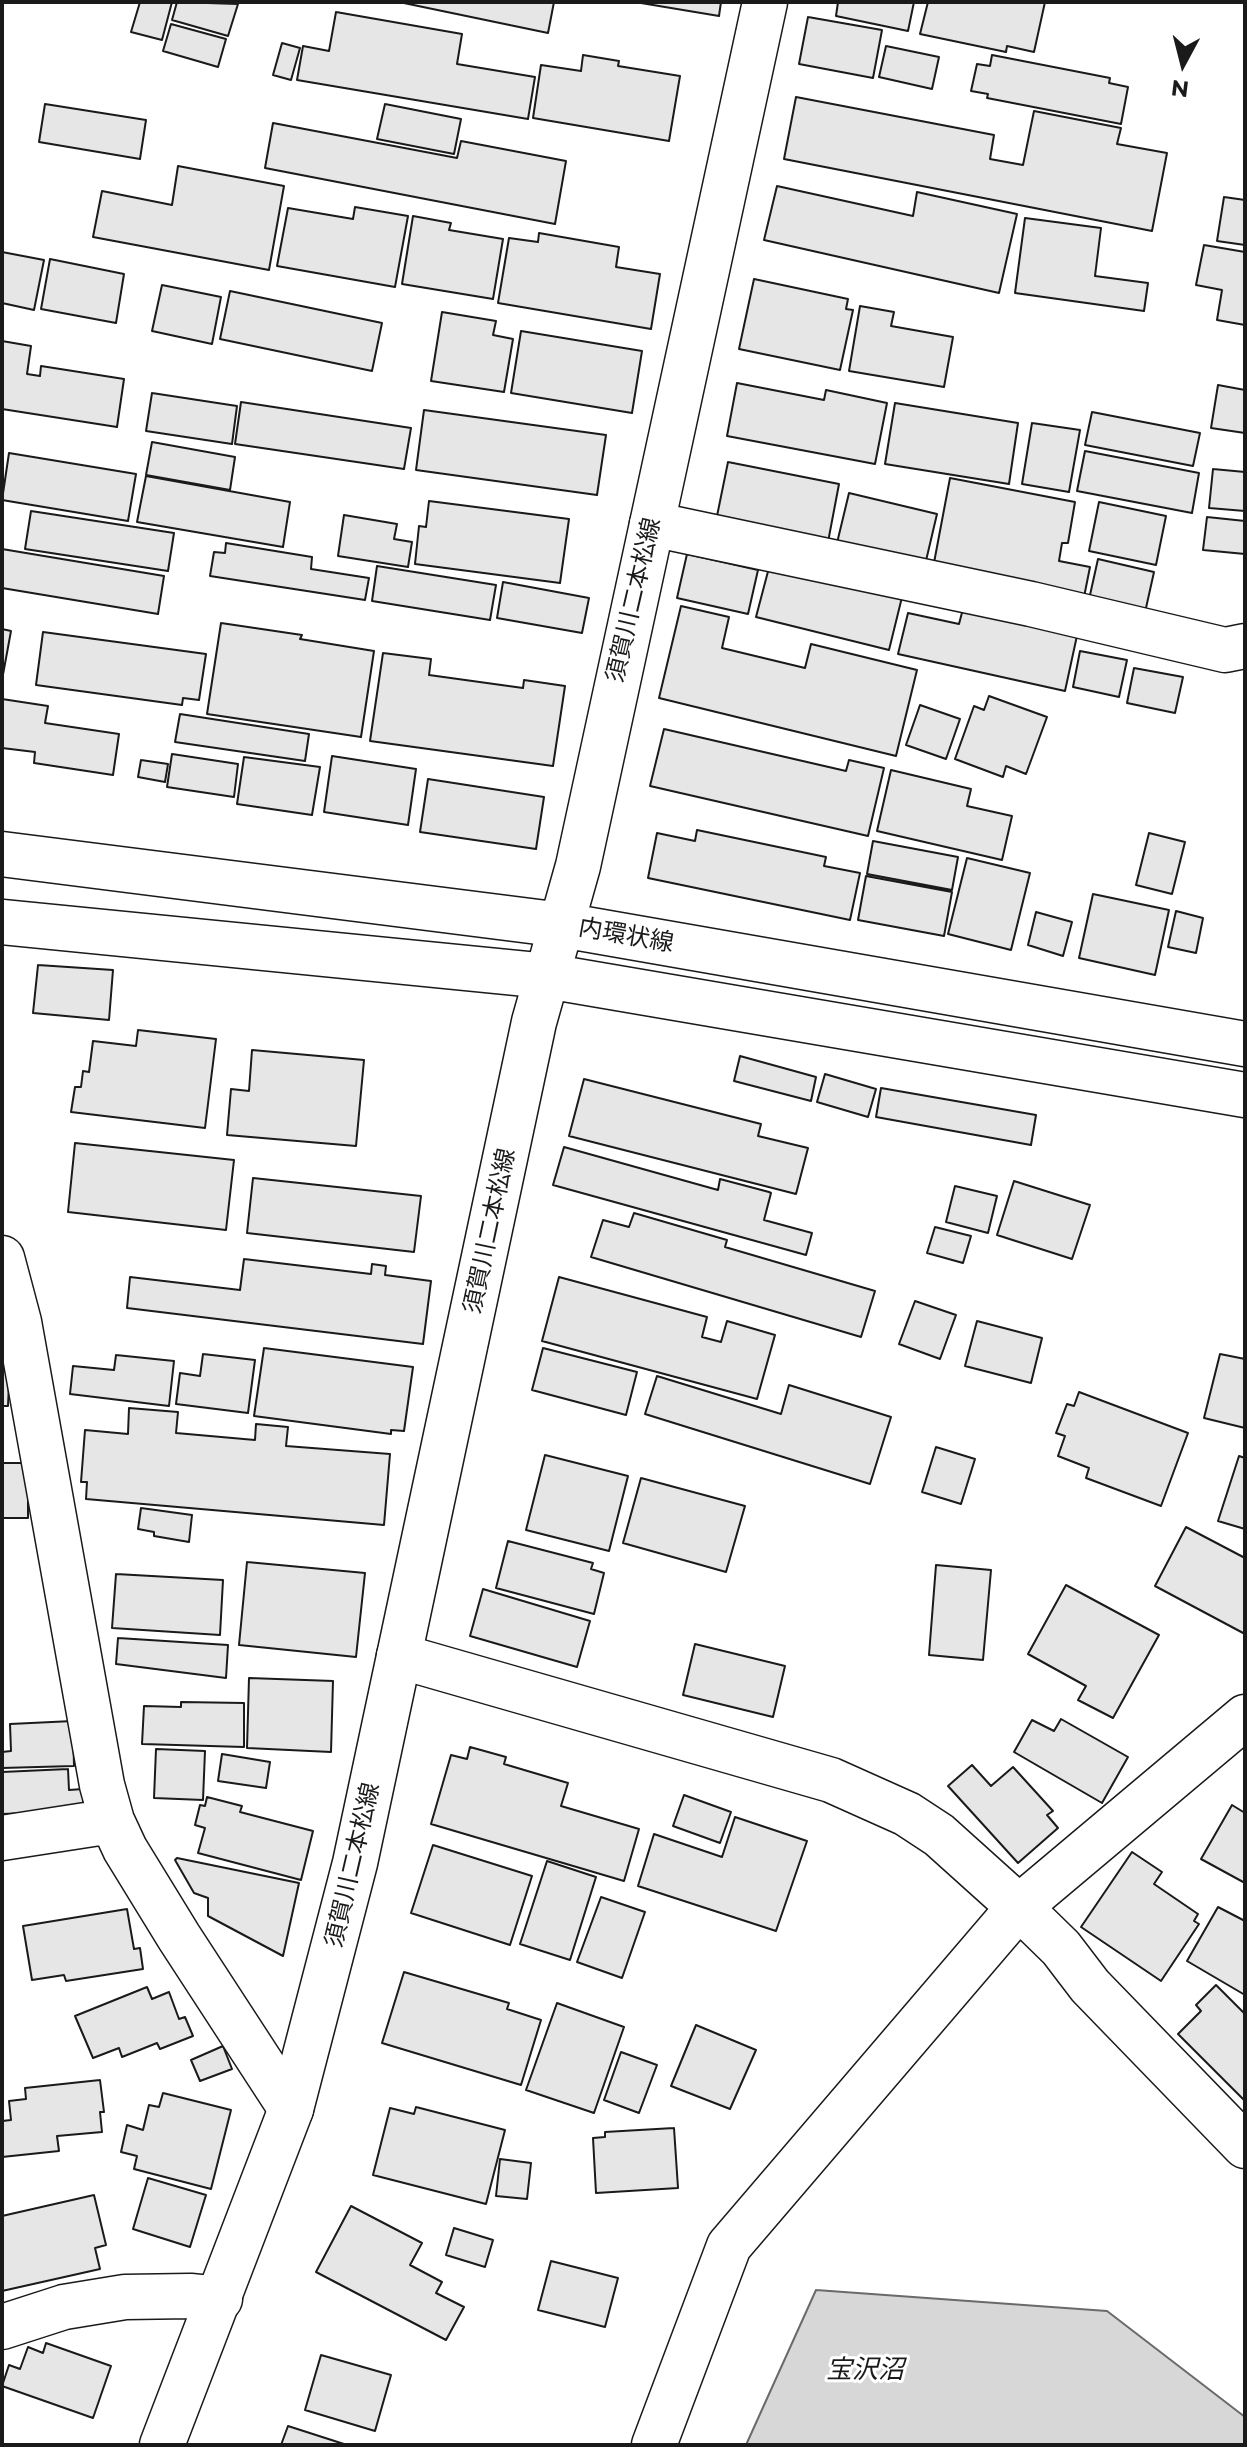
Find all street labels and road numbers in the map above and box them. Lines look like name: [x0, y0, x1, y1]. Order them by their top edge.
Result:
street label: 須賀川二本松線: [601, 515, 667, 685]
street label: 内環状線: [576, 913, 676, 959]
street label: 須賀川二本松線: [458, 1146, 522, 1316]
street label: 須賀川二本松線: [320, 1780, 386, 1950]

